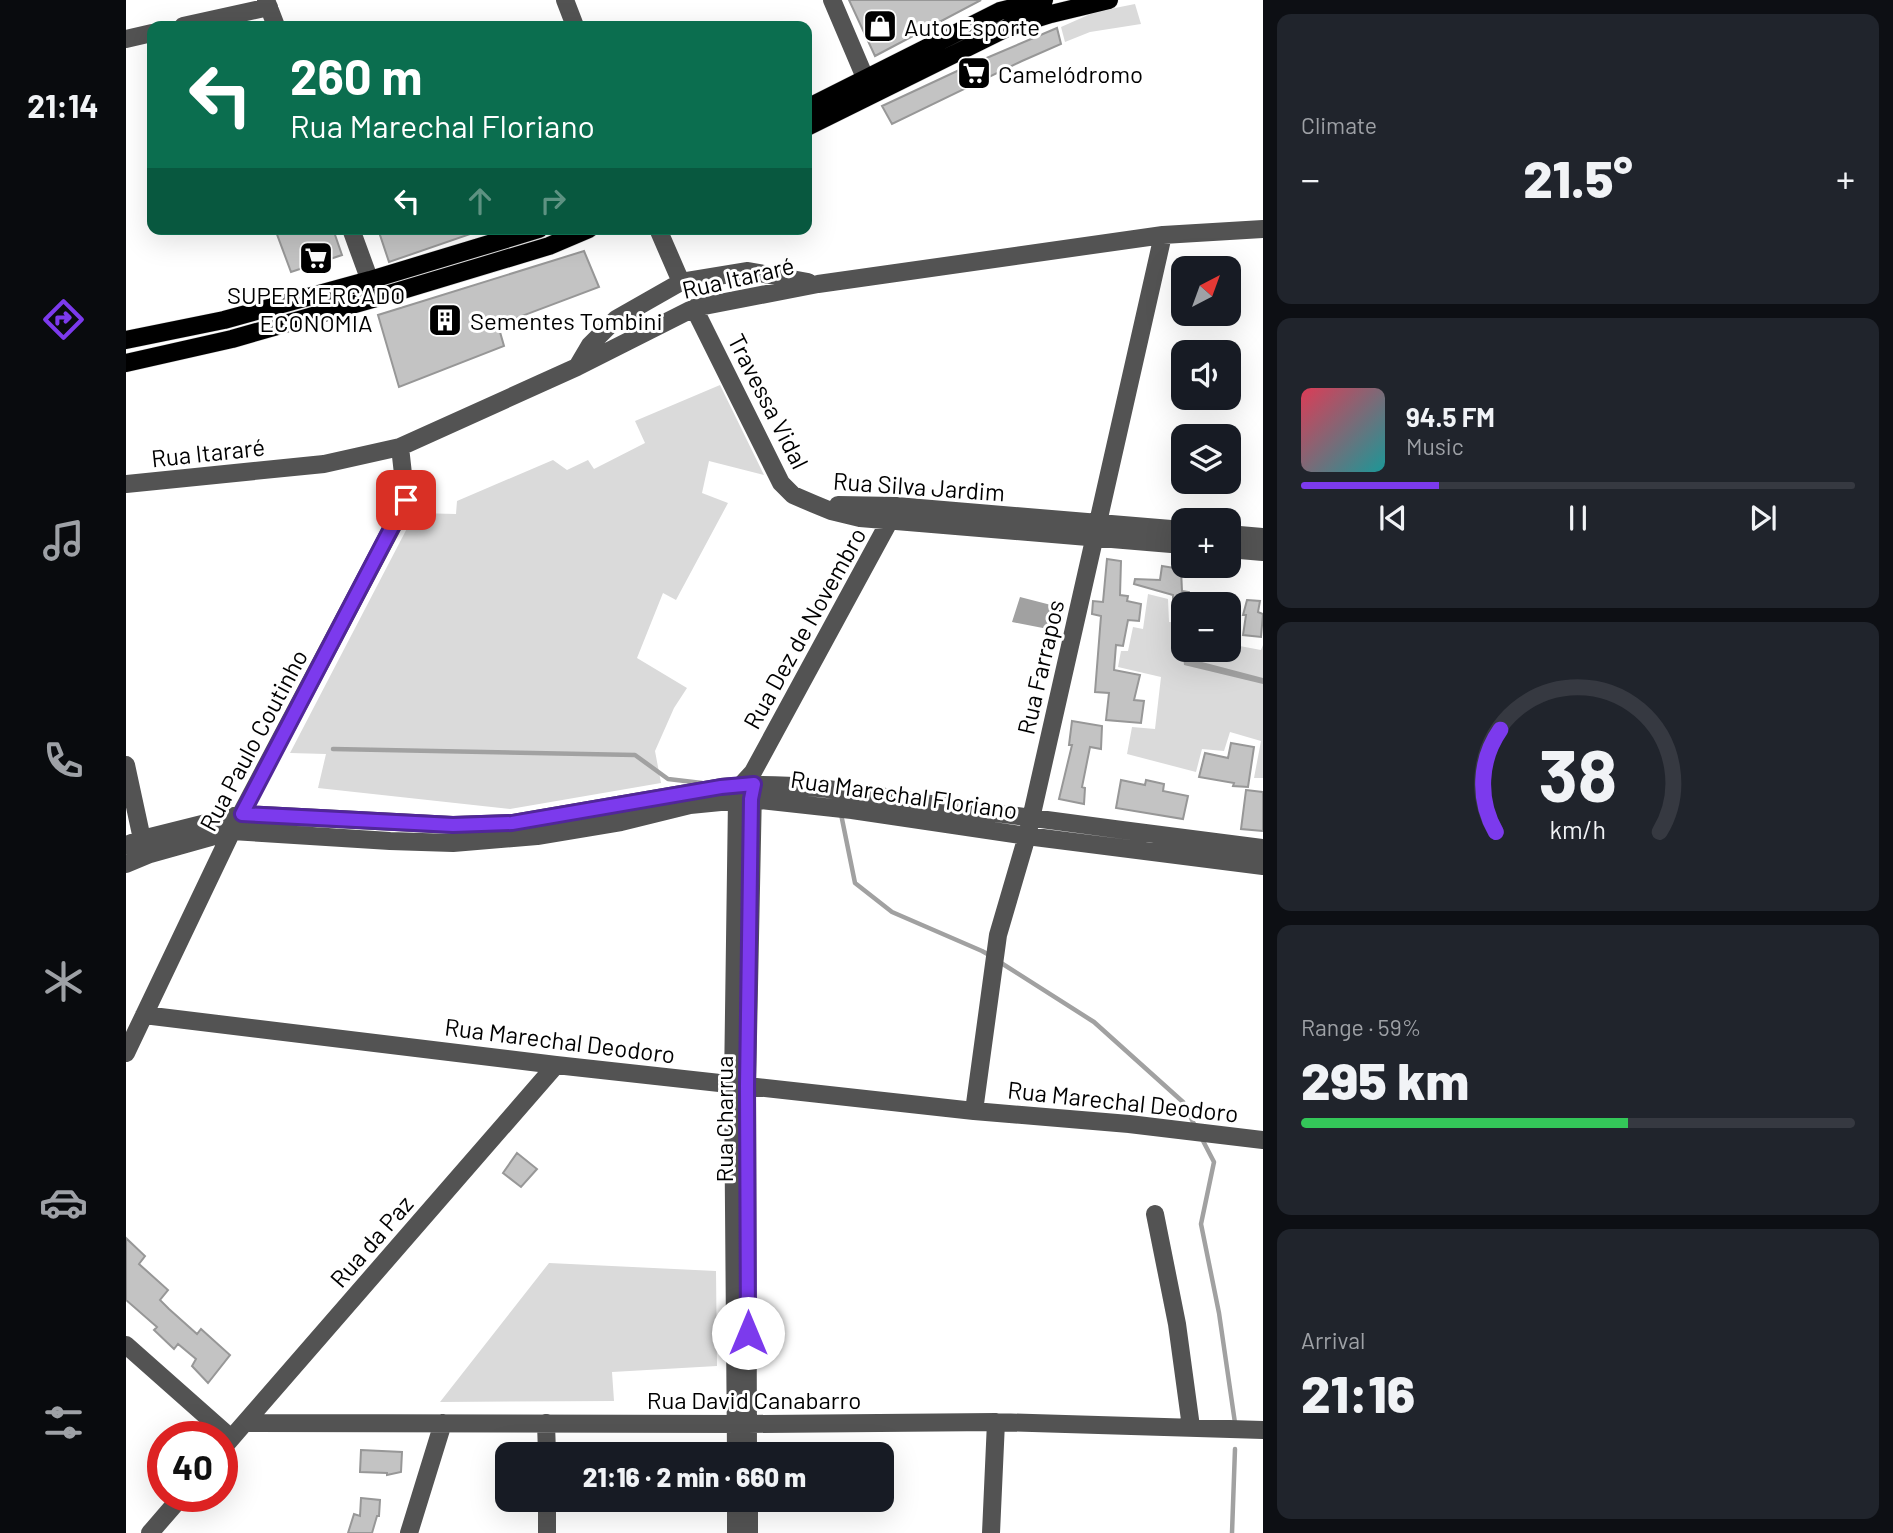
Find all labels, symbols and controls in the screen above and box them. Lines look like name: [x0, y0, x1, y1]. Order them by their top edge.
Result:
shop icon: Auto Esporte: [861, 7, 899, 45]
place label: Auto Esporte: [904, 12, 1040, 41]
text: 260 m: [290, 46, 422, 105]
icon: left: [175, 49, 266, 140]
supermarket icon: Camelódromo: [955, 54, 993, 92]
place label: Camelódromo: [998, 59, 1143, 88]
text: 21:14: [27, 86, 99, 124]
text: Rua Marechal Floriano: [290, 106, 595, 144]
text: Climate: [1301, 111, 1377, 139]
text: 21.5°: [1523, 146, 1633, 208]
text: −: [1301, 155, 1320, 201]
text: +: [1836, 155, 1855, 201]
icon: left: [388, 182, 426, 220]
icon: ahead: [461, 182, 499, 220]
icon: right: [534, 182, 572, 220]
supermarket icon: SUPERMERCADO ECONOMIA: [297, 239, 335, 277]
street label: Rua Itararé: [679, 250, 797, 304]
north arrow: [1171, 256, 1241, 326]
map controls: [1171, 256, 1241, 662]
place label: SUPERMERCADO ECONOMIA: [227, 280, 405, 337]
icon: directions: [39, 295, 88, 344]
building icon: Sementes Tombini: [426, 301, 464, 339]
place label: Sementes Tombini: [470, 306, 663, 335]
street label: Travessa Vidal: [723, 329, 815, 473]
button: sound: [1171, 340, 1241, 410]
text: 94.5 FM: [1406, 401, 1495, 432]
button: layers: [1171, 424, 1241, 494]
street label: Rua Itararé: [150, 432, 266, 472]
text: Music: [1406, 432, 1464, 460]
street label: Rua Silva Jardim: [832, 466, 1006, 506]
pin: [376, 470, 436, 530]
icon: arrive: [387, 481, 425, 519]
icon: previous: [1374, 499, 1412, 537]
icon: pause: [1559, 499, 1597, 537]
icon: next: [1744, 499, 1782, 537]
button: +: [1171, 508, 1241, 578]
icon: music: [39, 516, 88, 565]
street label: Rua Dez de Novembro: [737, 522, 871, 734]
button: −: [1171, 592, 1241, 662]
street label: Rua Farrapos: [1010, 597, 1070, 737]
street label: Rua Paulo Coutinho: [193, 644, 313, 836]
text: 38: [1539, 730, 1617, 818]
icon: phone: [39, 736, 88, 785]
street label: Rua Marechal Floriano: [789, 764, 1019, 824]
text: km/h: [1550, 814, 1606, 844]
icon: climate: [39, 957, 88, 1006]
street label: Rua Marechal Deodoro: [443, 1011, 677, 1069]
text: Range · 59%: [1301, 1013, 1421, 1041]
text: 295 km: [1301, 1048, 1469, 1110]
street label: Rua Charrua: [709, 1056, 738, 1182]
street label: Rua Marechal Deodoro: [1006, 1074, 1240, 1128]
icon: car: [39, 1178, 88, 1227]
street label: Rua da Paz: [323, 1189, 419, 1293]
position arrow: [711, 1296, 785, 1370]
text: Arrival: [1301, 1326, 1365, 1354]
text: 21:16: [1301, 1361, 1415, 1423]
street label: Rua David Canabarro: [647, 1385, 861, 1414]
icon: filters: [39, 1398, 88, 1447]
speed limit sign: 40: [147, 1421, 238, 1512]
text: 21:16 · 2 min · 660 m: [583, 1461, 806, 1492]

